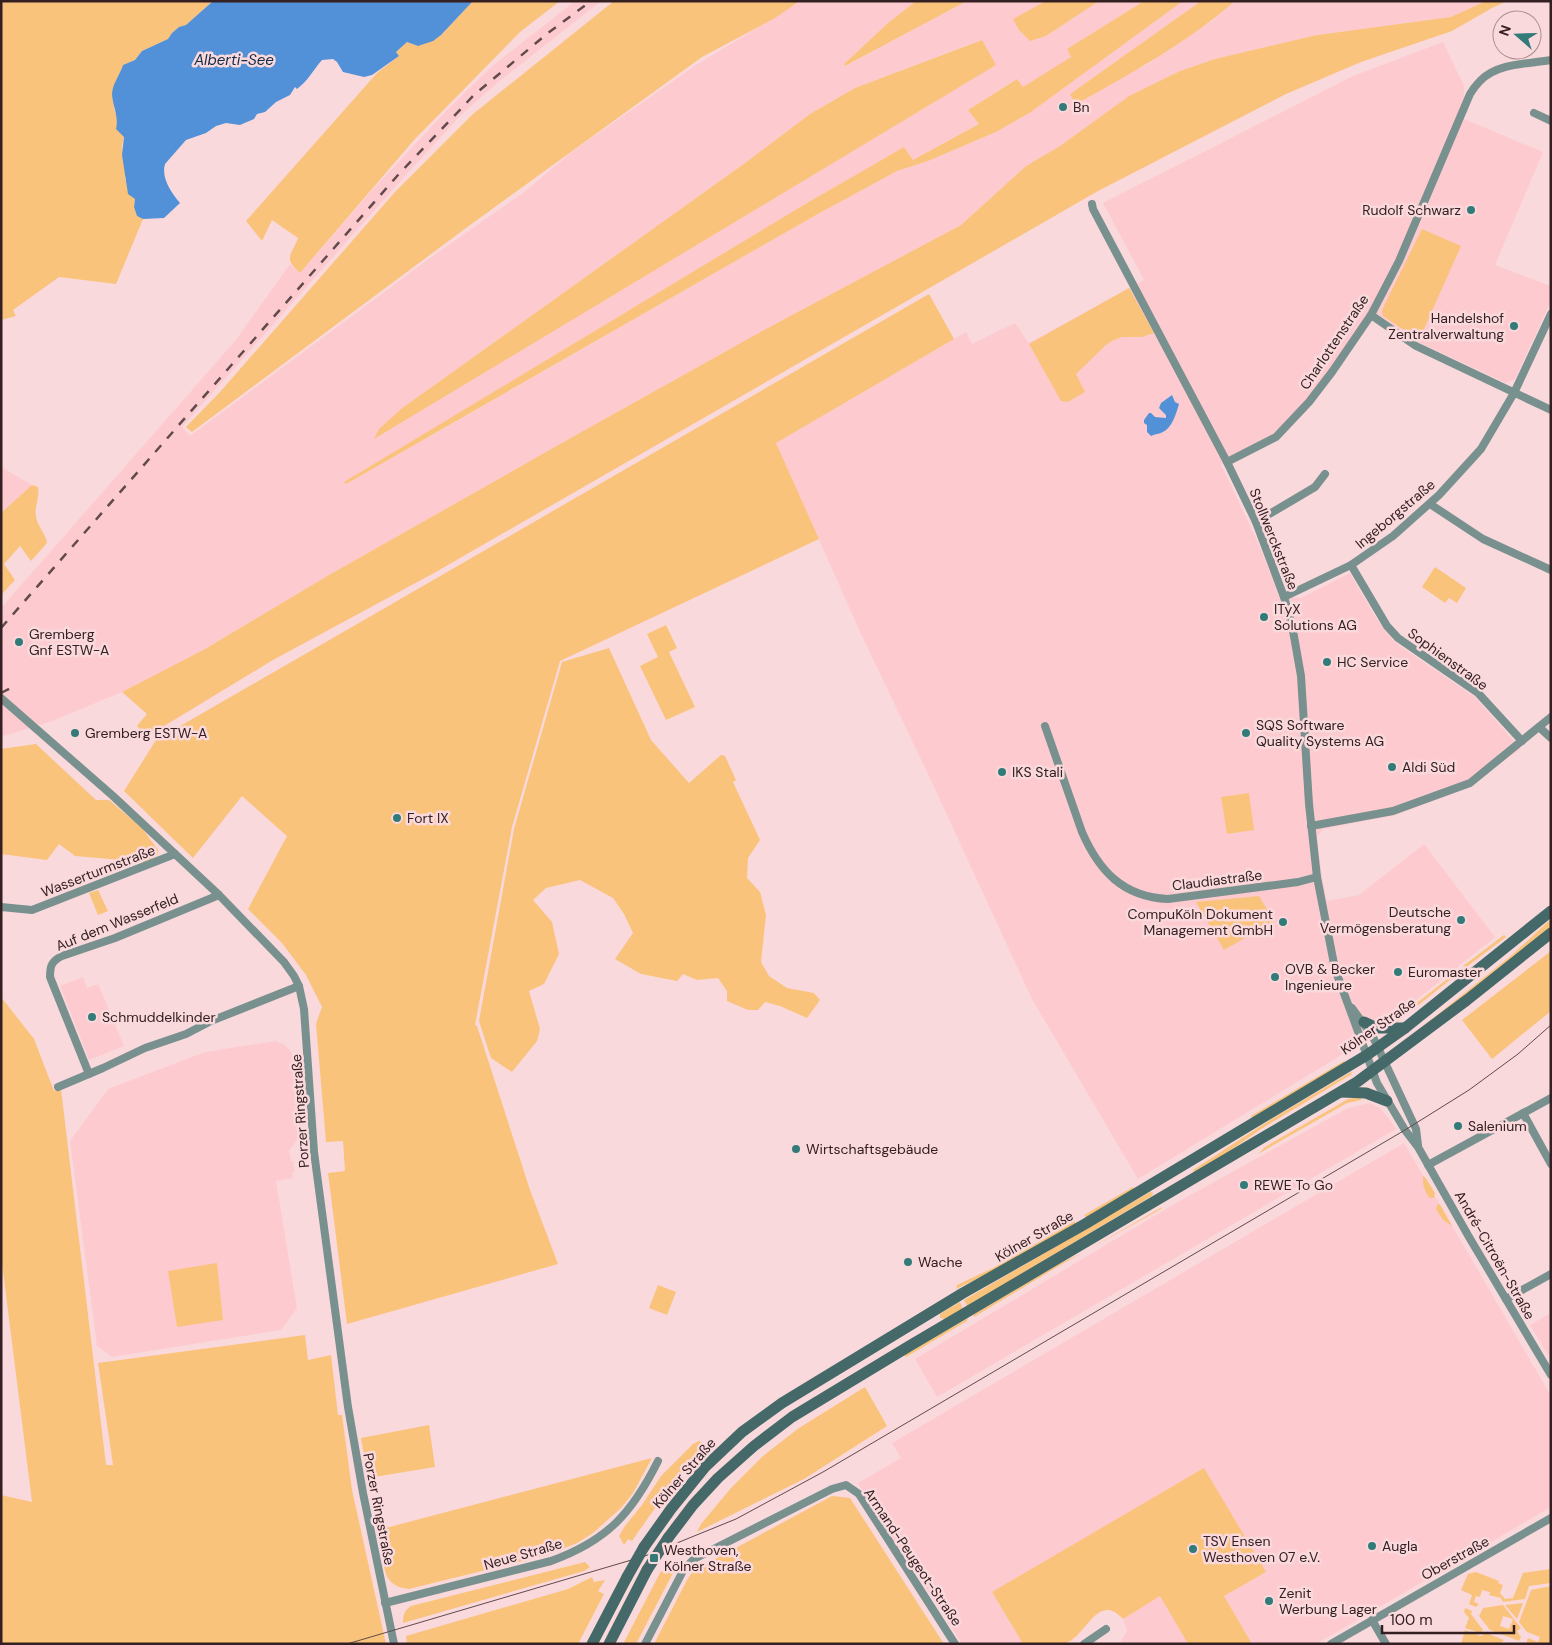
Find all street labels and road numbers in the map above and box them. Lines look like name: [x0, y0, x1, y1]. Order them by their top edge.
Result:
street label: Charlottenstraße: [1296, 291, 1372, 393]
street label: Ingeborgstraße: [1351, 475, 1439, 553]
street label: Stollwerckstraße: [1245, 486, 1303, 592]
street label: Sophienstraße: [1404, 624, 1492, 694]
street label: Wasserturmstraße: [38, 841, 158, 901]
street label: Claudiastraße: [1171, 866, 1263, 894]
street label: Auf dem Wasserfeld: [53, 889, 181, 955]
street label: Kölner Straße: [1337, 994, 1419, 1058]
street label: Porzer Ringstraße: [287, 1053, 313, 1168]
street label: André-Citroën-Straße: [1451, 1187, 1539, 1323]
street label: Kölner Straße: [992, 1206, 1076, 1266]
street label: Kölner Straße: [649, 1434, 720, 1512]
street label: Porzer Ringstraße: [359, 1451, 399, 1567]
street label: Armand-Peugeot-Straße: [860, 1485, 966, 1629]
street label: Oberstraße: [1418, 1532, 1492, 1584]
street label: Neue Straße: [482, 1534, 564, 1574]

